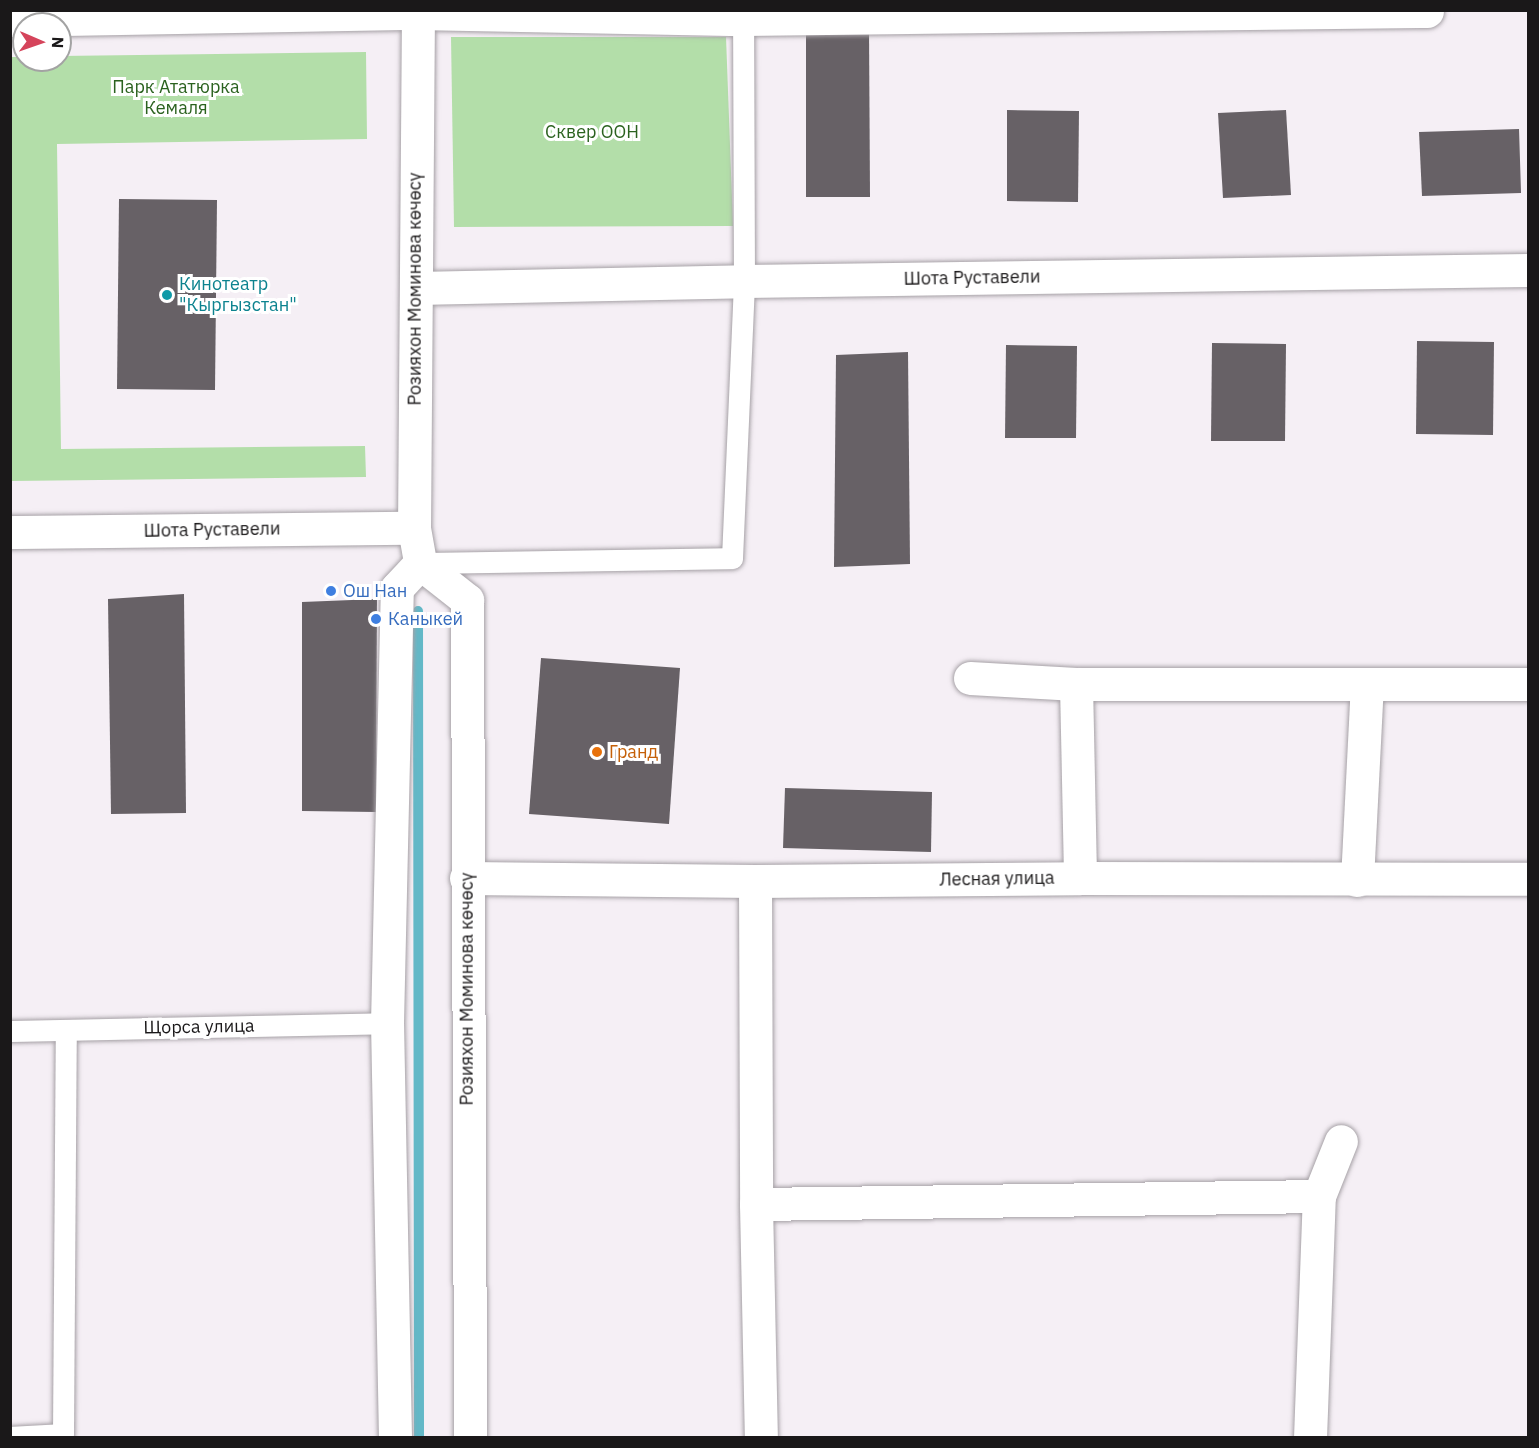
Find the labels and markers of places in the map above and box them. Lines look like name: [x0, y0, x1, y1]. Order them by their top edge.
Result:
place label: Кинотеатр "Кыргызстан": [179, 274, 297, 316]
marker: Кинотеатр "Кыргызстан": [160, 288, 174, 302]
place label: Ош Нан: [343, 580, 407, 602]
marker: Ош Нан: [324, 584, 338, 598]
place label: Каныкей: [388, 608, 463, 630]
marker: Каныкей: [369, 612, 383, 626]
place label: Гранд: [609, 741, 658, 763]
marker: Гранд: [590, 745, 604, 759]

